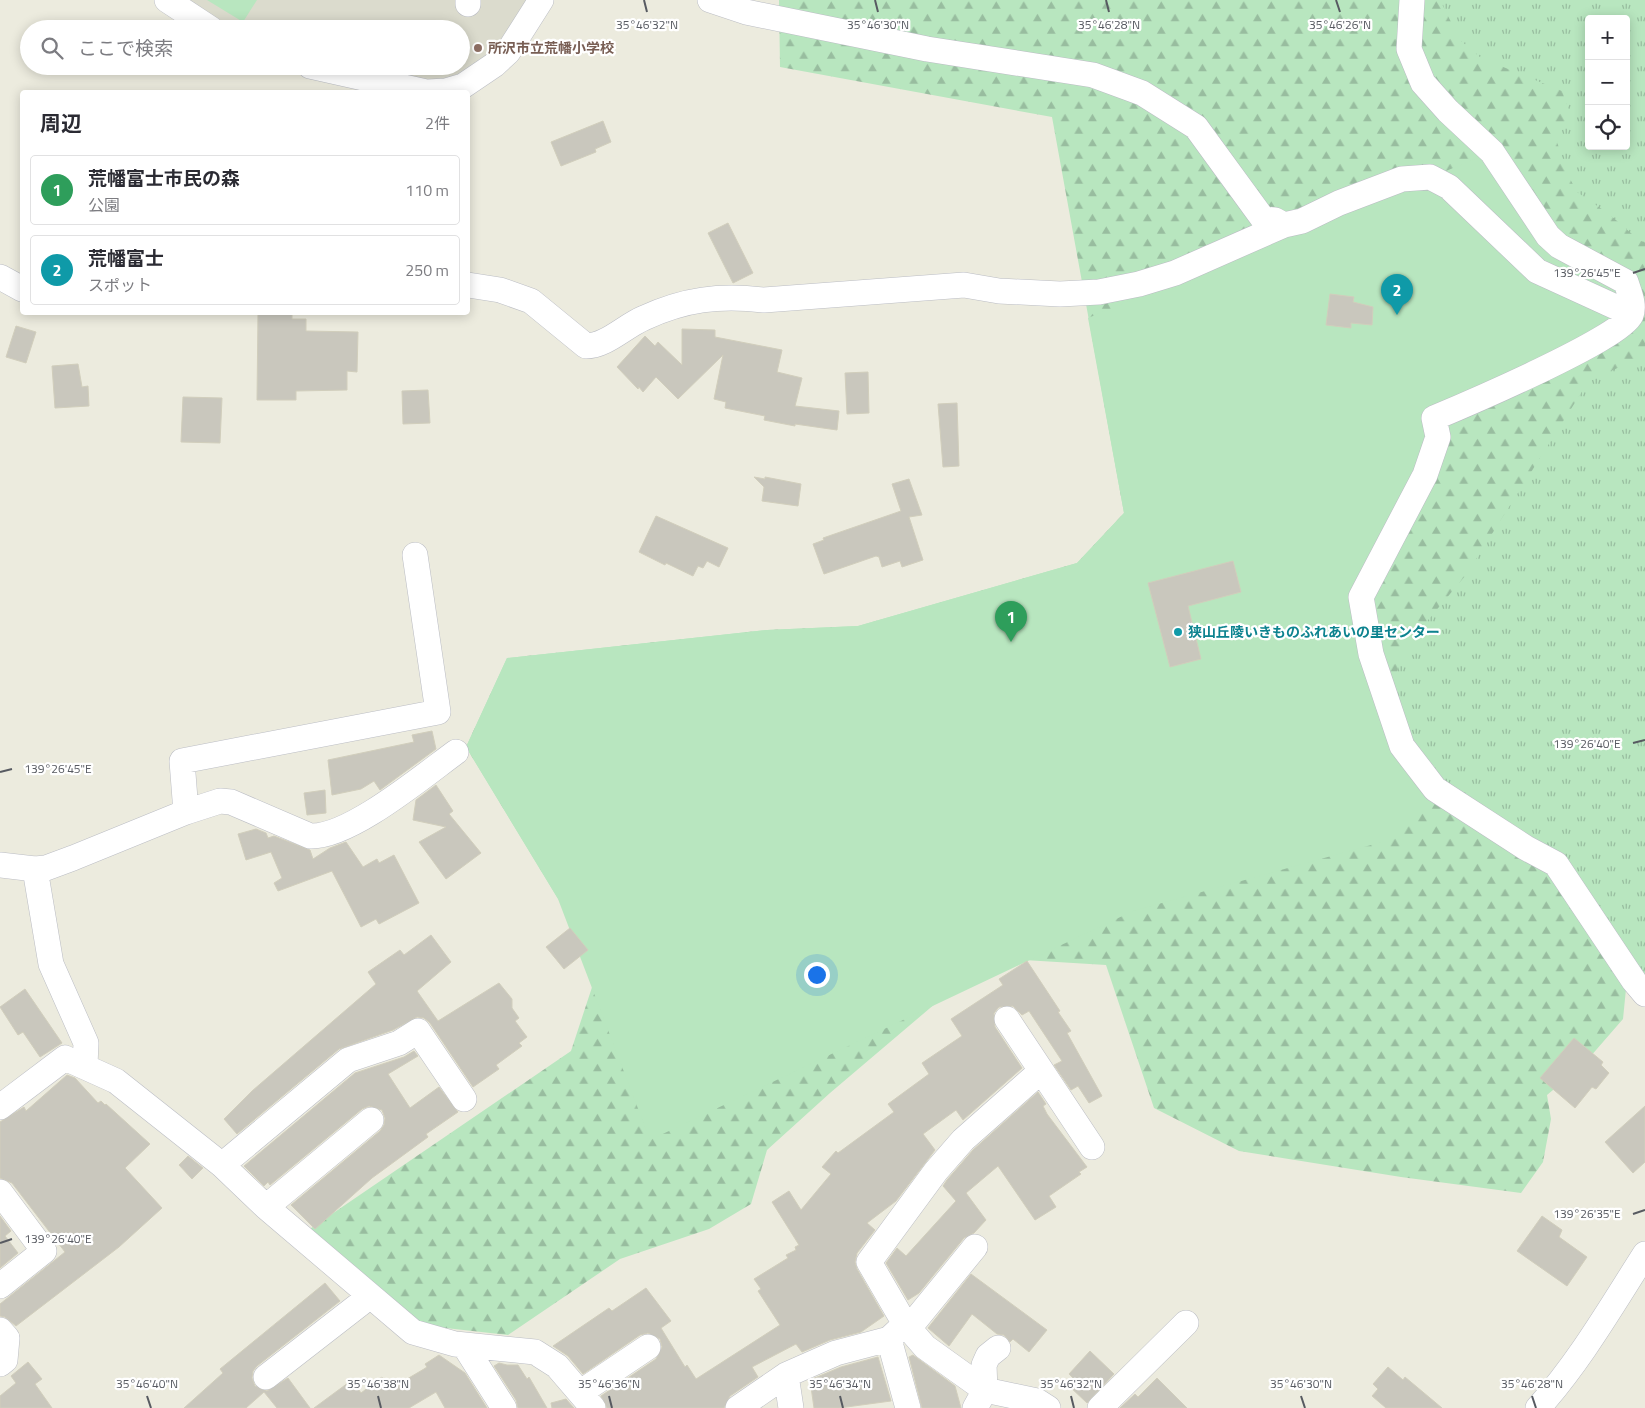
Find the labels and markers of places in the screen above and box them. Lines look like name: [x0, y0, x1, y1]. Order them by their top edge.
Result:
place label: 所沢市立荒幡小学校: [488, 37, 614, 58]
marker: 所沢市立荒幡小学校: [472, 42, 484, 54]
pin: 2: [1381, 274, 1413, 315]
pin: 1: [995, 601, 1027, 642]
place label: 狭山丘陵いきものふれあいの里センター: [1188, 621, 1440, 642]
marker: 狭山丘陵いきものふれあいの里センター: [1172, 626, 1184, 638]

